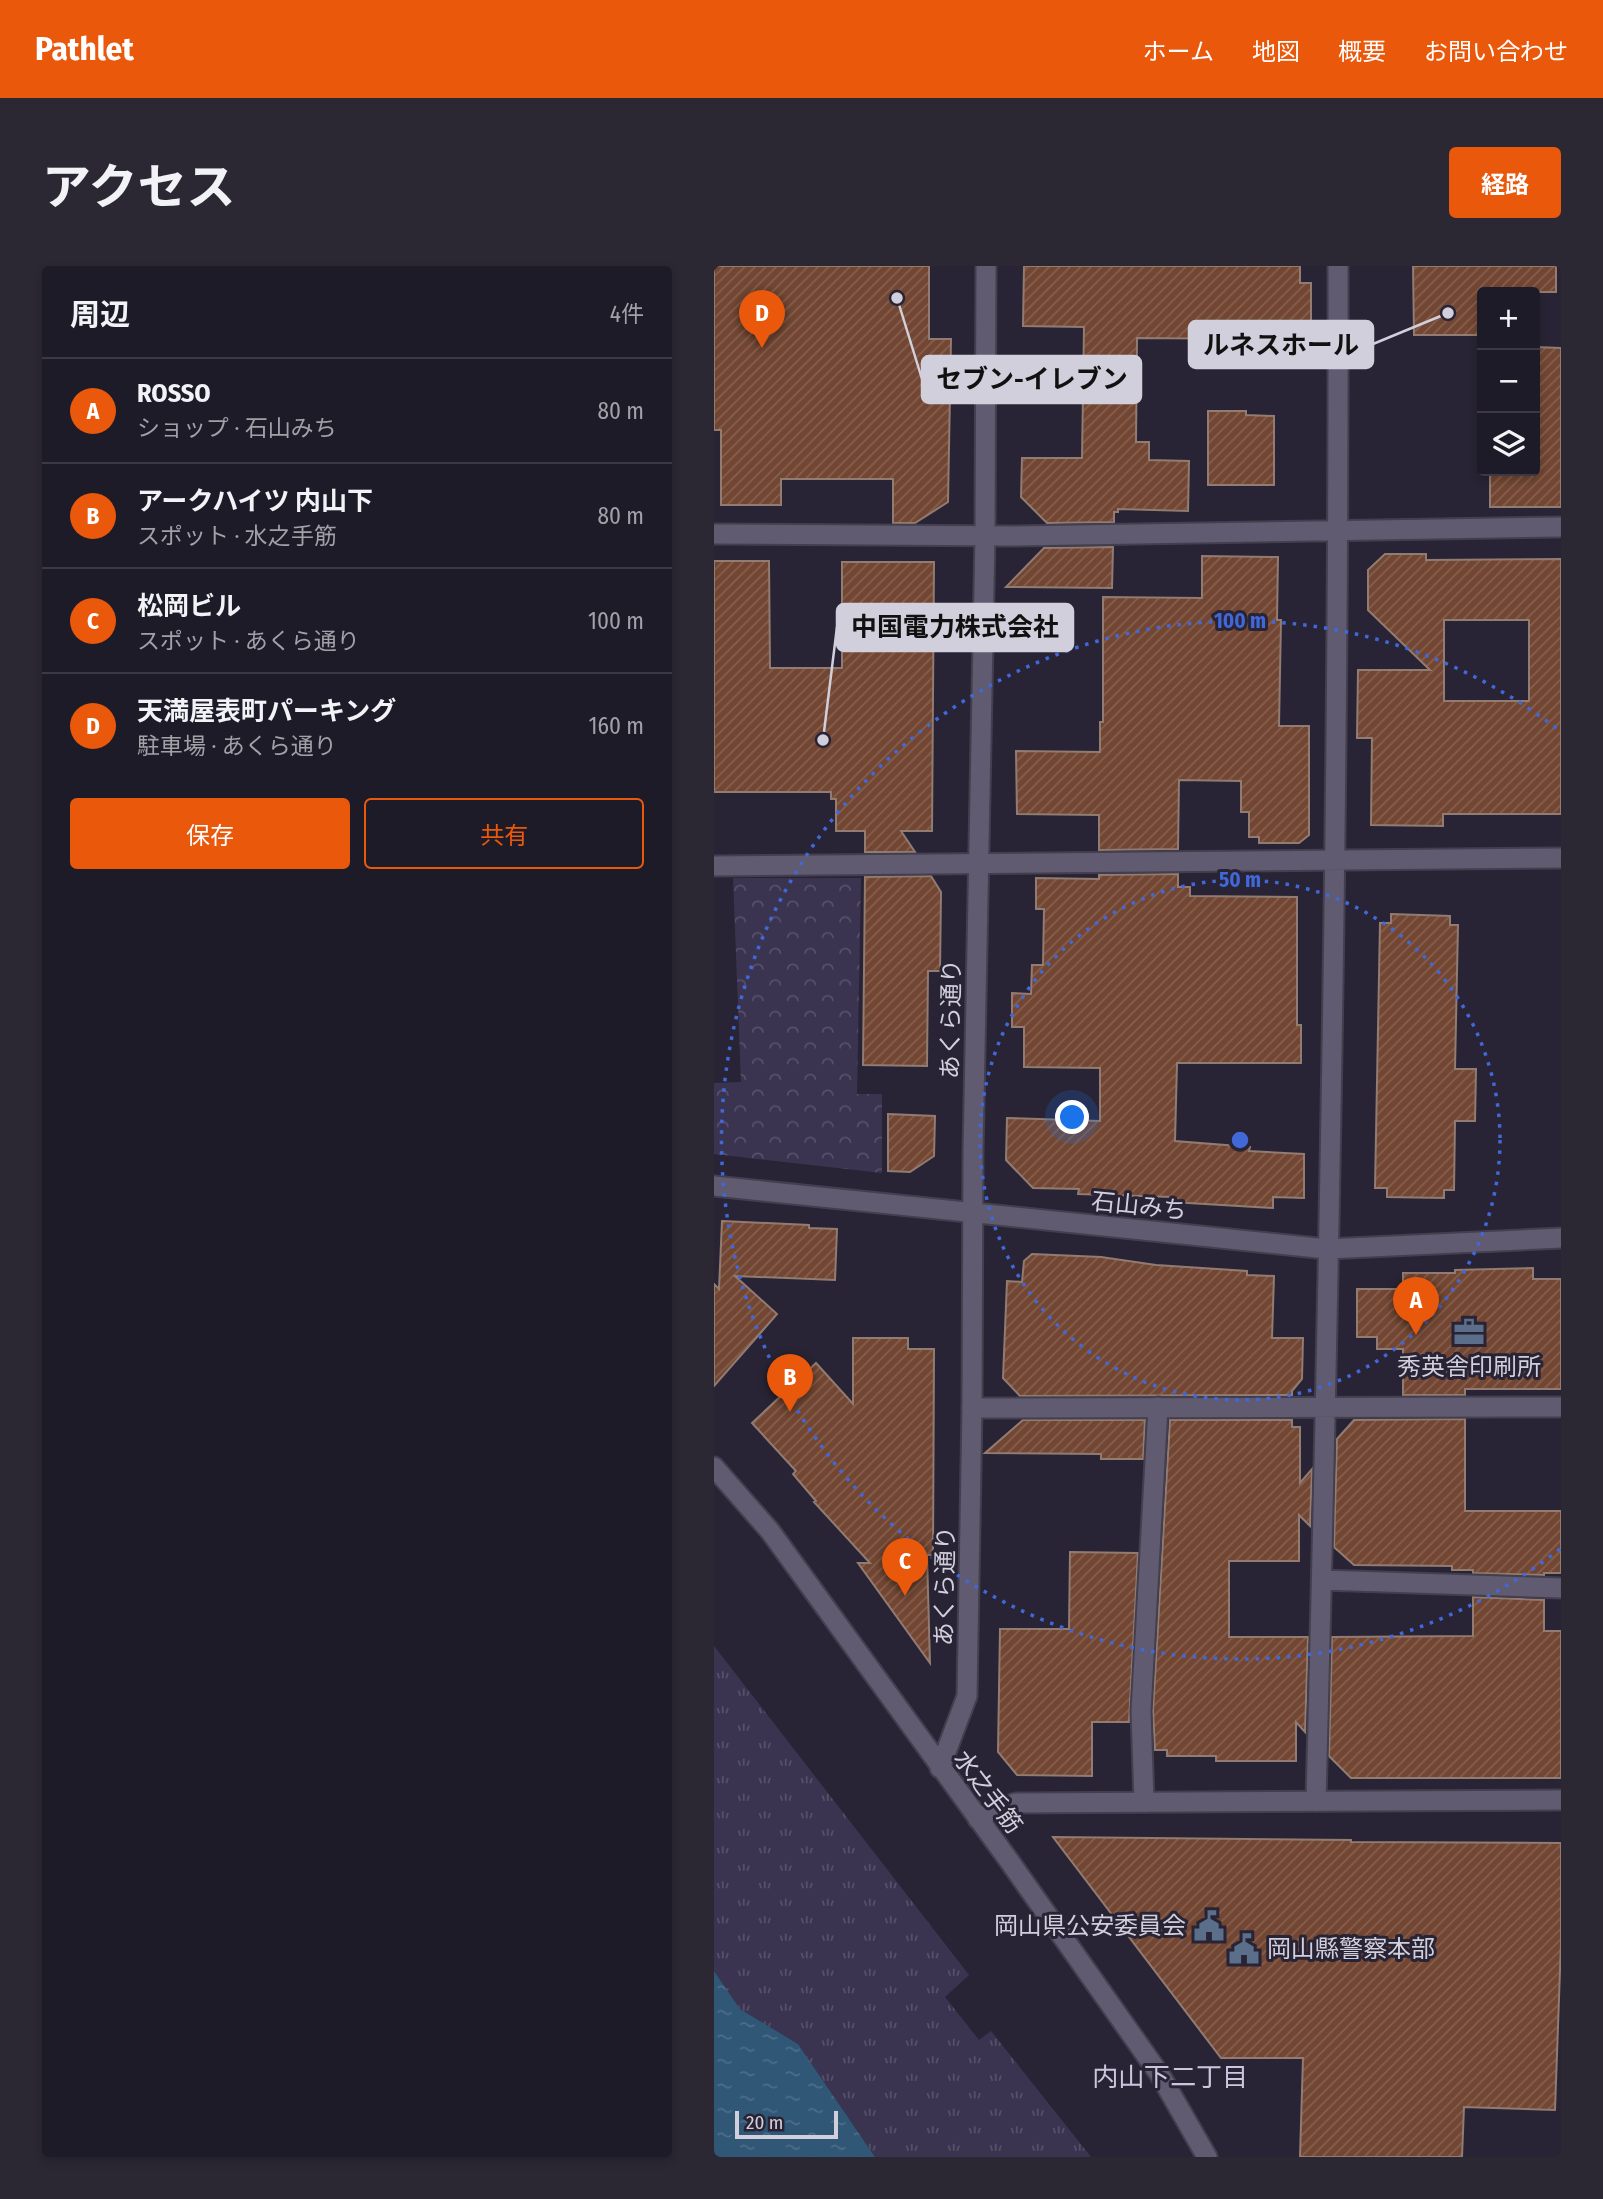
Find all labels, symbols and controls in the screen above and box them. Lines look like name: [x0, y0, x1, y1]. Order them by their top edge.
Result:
text: Pathlet: [35, 29, 134, 69]
text: ホーム: [1143, 38, 1214, 66]
text: 地図: [1252, 38, 1300, 66]
text: 概要: [1338, 38, 1386, 66]
text: お問い合わせ: [1424, 38, 1568, 66]
button: 経路: [1449, 147, 1561, 218]
text: アクセス: [42, 158, 236, 217]
map controls: [1477, 287, 1540, 476]
button: +: [1477, 287, 1540, 350]
pin: D: [739, 290, 785, 348]
text: 周辺: [70, 297, 130, 333]
text: 4件: [610, 300, 644, 328]
callout: ルネスホール: [1189, 321, 1373, 368]
text: ルネスホール: [1203, 330, 1359, 361]
button: −: [1477, 350, 1540, 413]
callout: セブン-イレブン: [922, 356, 1141, 403]
text: セブン-イレブン: [936, 364, 1128, 395]
text: ROSSO: [137, 378, 211, 409]
text: A: [87, 397, 99, 425]
text: 80 m: [597, 397, 644, 425]
button: layers: [1477, 413, 1540, 476]
text: ショップ · 石山みち: [137, 414, 337, 442]
text: アークハイツ 内山下: [137, 486, 373, 517]
text: B: [87, 502, 99, 530]
text: 80 m: [597, 502, 644, 530]
text: スポット · 水之手筋: [137, 522, 337, 550]
text: 松岡ビル: [137, 591, 241, 622]
callout: 中国電力株式会社: [837, 604, 1073, 651]
text: C: [87, 607, 99, 635]
text: 100 m: [588, 607, 644, 635]
text: 100 m: [1214, 608, 1266, 634]
text: 中国電力株式会社: [851, 612, 1059, 643]
text: スポット · あくら通り: [137, 627, 360, 655]
text: 天満屋表町パーキング: [137, 696, 396, 727]
text: D: [86, 712, 100, 740]
text: 160 m: [589, 712, 644, 740]
text: 駐車場 · あくら通り: [137, 732, 337, 760]
button: 保存: [70, 798, 350, 869]
button: 共有: [364, 798, 644, 869]
text: 50 m: [1219, 867, 1261, 893]
street label: あくら通り: [936, 959, 966, 1079]
your location: [1055, 1100, 1089, 1134]
centre of rings: [1228, 1128, 1252, 1152]
street label: 石山みち: [1090, 1187, 1188, 1225]
pin: A: [1393, 1277, 1439, 1335]
office icon: 秀英舎印刷所: [1452, 1315, 1486, 1349]
place label: 秀英舎印刷所: [1397, 1353, 1541, 1381]
pin: B: [767, 1354, 813, 1412]
street label: あくら通り: [930, 1526, 960, 1646]
pin: C: [882, 1538, 928, 1596]
street label: 水之手筋: [948, 1745, 1028, 1839]
public building icon: 岡山県公安委員会: [1192, 1909, 1226, 1943]
place label: 岡山県公安委員会: [994, 1912, 1186, 1940]
public building icon: 岡山縣警察本部: [1227, 1932, 1261, 1966]
place label: 岡山縣警察本部: [1267, 1935, 1435, 1963]
district label: 内山下二丁目: [1092, 2062, 1248, 2093]
scale bar: [735, 2108, 838, 2140]
text: 20 m: [746, 2111, 783, 2134]

